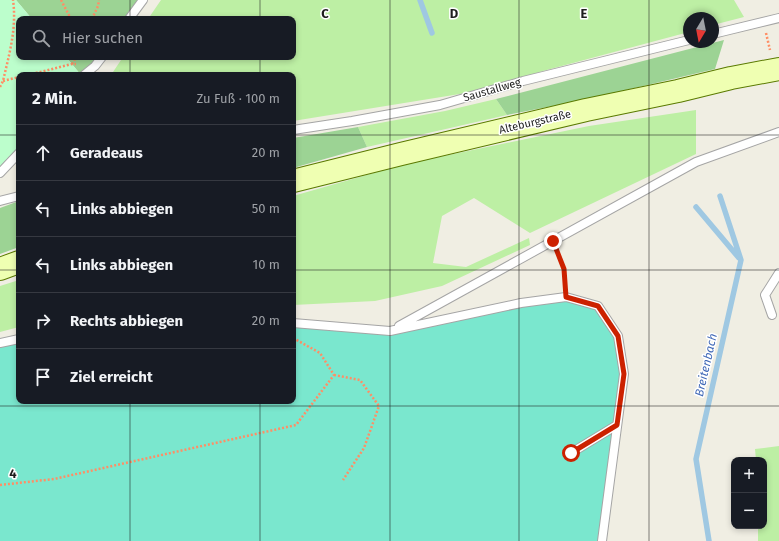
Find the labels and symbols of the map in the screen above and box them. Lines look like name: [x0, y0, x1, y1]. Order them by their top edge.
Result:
text: C: [321, 6, 329, 21]
text: D: [450, 6, 459, 21]
text: E: [581, 6, 588, 21]
north arrow: [683, 12, 719, 48]
street label: Saustallweg: [462, 75, 523, 104]
street label: Alteburgstraße: [498, 107, 572, 137]
route end: [544, 232, 562, 250]
water label: Breitenbach: [692, 332, 720, 398]
route start: [562, 444, 580, 462]
text: 4: [9, 466, 17, 481]

